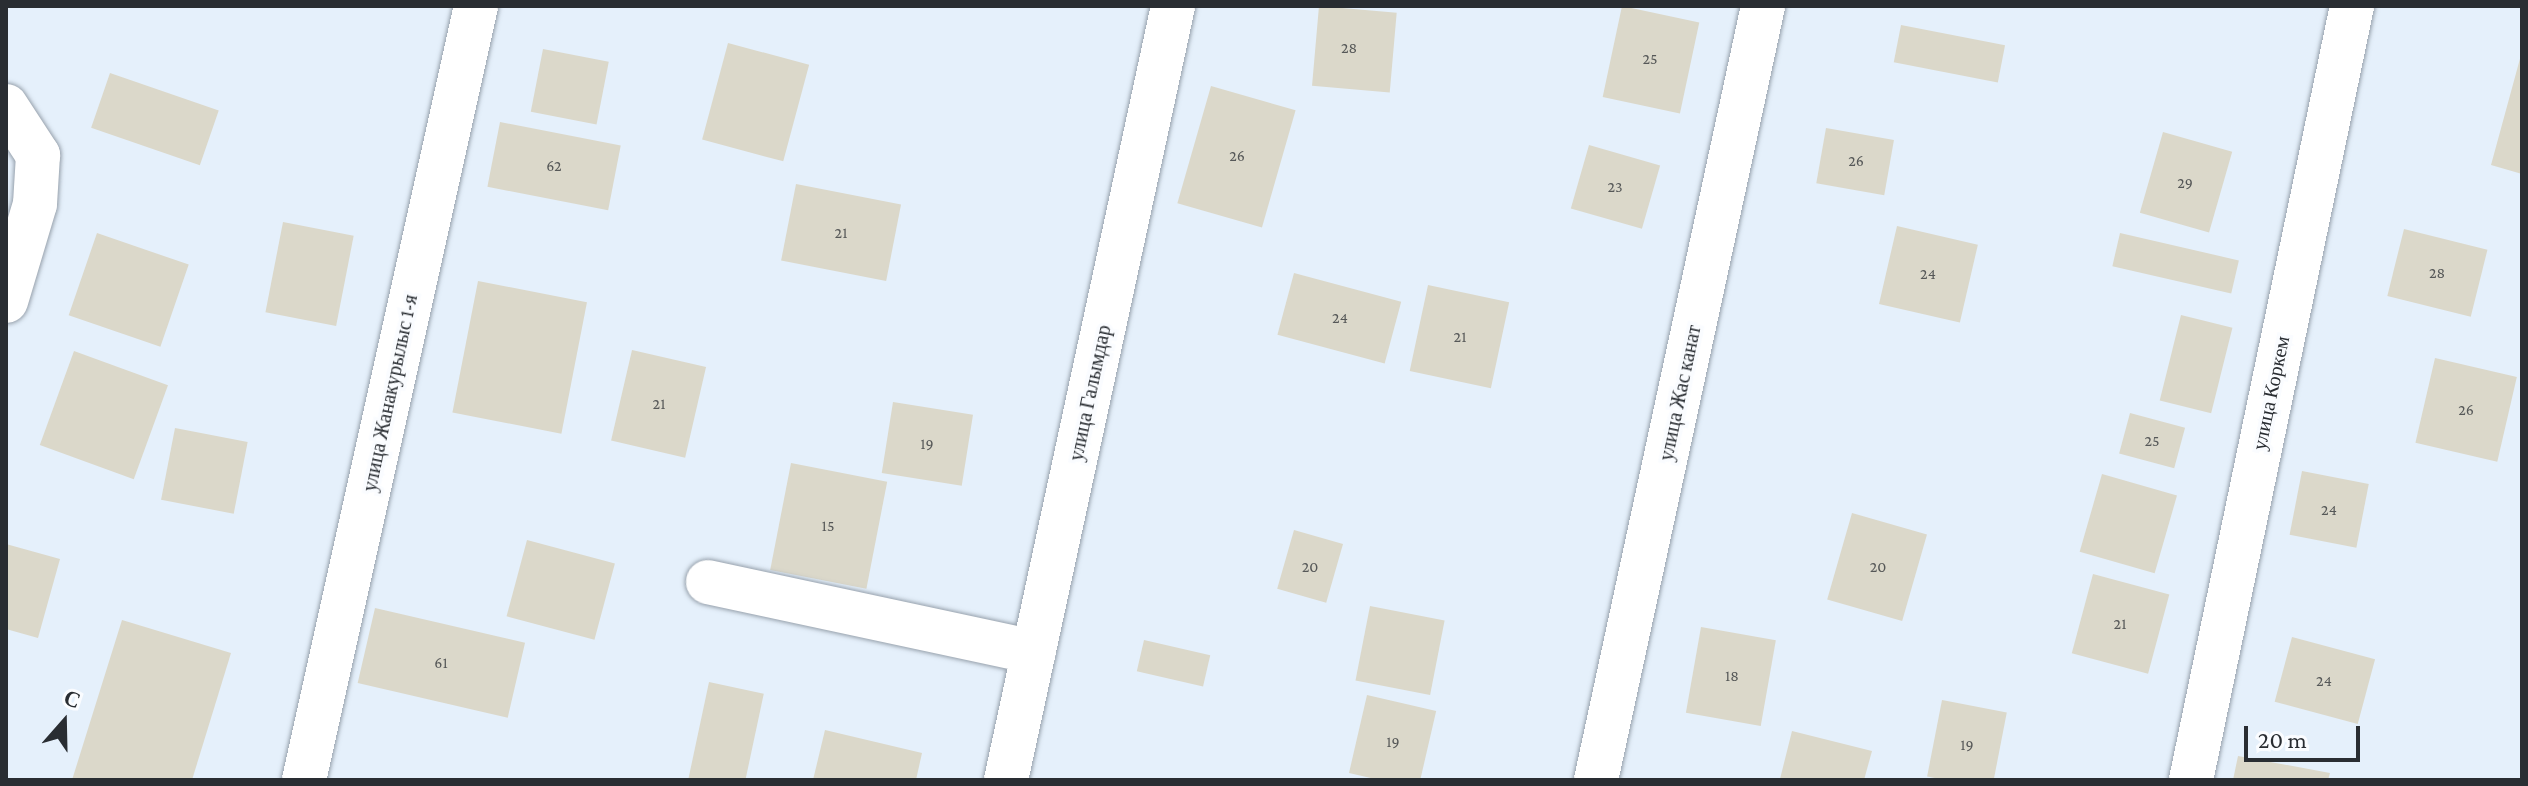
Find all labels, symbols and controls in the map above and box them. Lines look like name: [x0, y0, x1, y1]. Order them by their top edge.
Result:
house number: 28: [1341, 38, 1357, 58]
house number: 25: [1642, 49, 1658, 69]
house number: 26: [1229, 146, 1245, 166]
house number: 26: [1848, 151, 1864, 171]
house number: 62: [546, 156, 562, 176]
house number: 29: [2177, 173, 2193, 193]
house number: 23: [1607, 177, 1623, 197]
house number: 21: [835, 223, 847, 243]
house number: 28: [2429, 263, 2445, 283]
house number: 24: [1920, 264, 1936, 284]
street label: улица Жанакурылыс 1-я: [357, 292, 423, 494]
house number: 24: [1332, 308, 1348, 328]
street label: улица Галымдар: [1064, 323, 1116, 463]
street label: улица Жас канат: [1654, 323, 1706, 463]
house number: 21: [1454, 327, 1466, 347]
street label: улица Коркем: [2247, 334, 2295, 452]
house number: 21: [653, 394, 665, 414]
house number: 26: [2458, 400, 2474, 420]
house number: 25: [2144, 431, 2160, 451]
house number: 19: [920, 434, 934, 454]
house number: 24: [2321, 500, 2337, 520]
house number: 15: [822, 516, 834, 536]
house number: 20: [1302, 557, 1318, 577]
house number: 20: [1870, 557, 1886, 577]
house number: 21: [2114, 614, 2126, 634]
house number: 61: [434, 653, 448, 673]
house number: 18: [1725, 666, 1739, 686]
house number: 24: [2316, 671, 2332, 691]
north arrow: [24, 682, 104, 762]
text: С: [61, 685, 84, 713]
scale bar: [2248, 710, 2364, 760]
text: 20 m: [2258, 726, 2307, 753]
house number: 19: [1386, 732, 1400, 752]
house number: 19: [1960, 735, 1974, 755]

